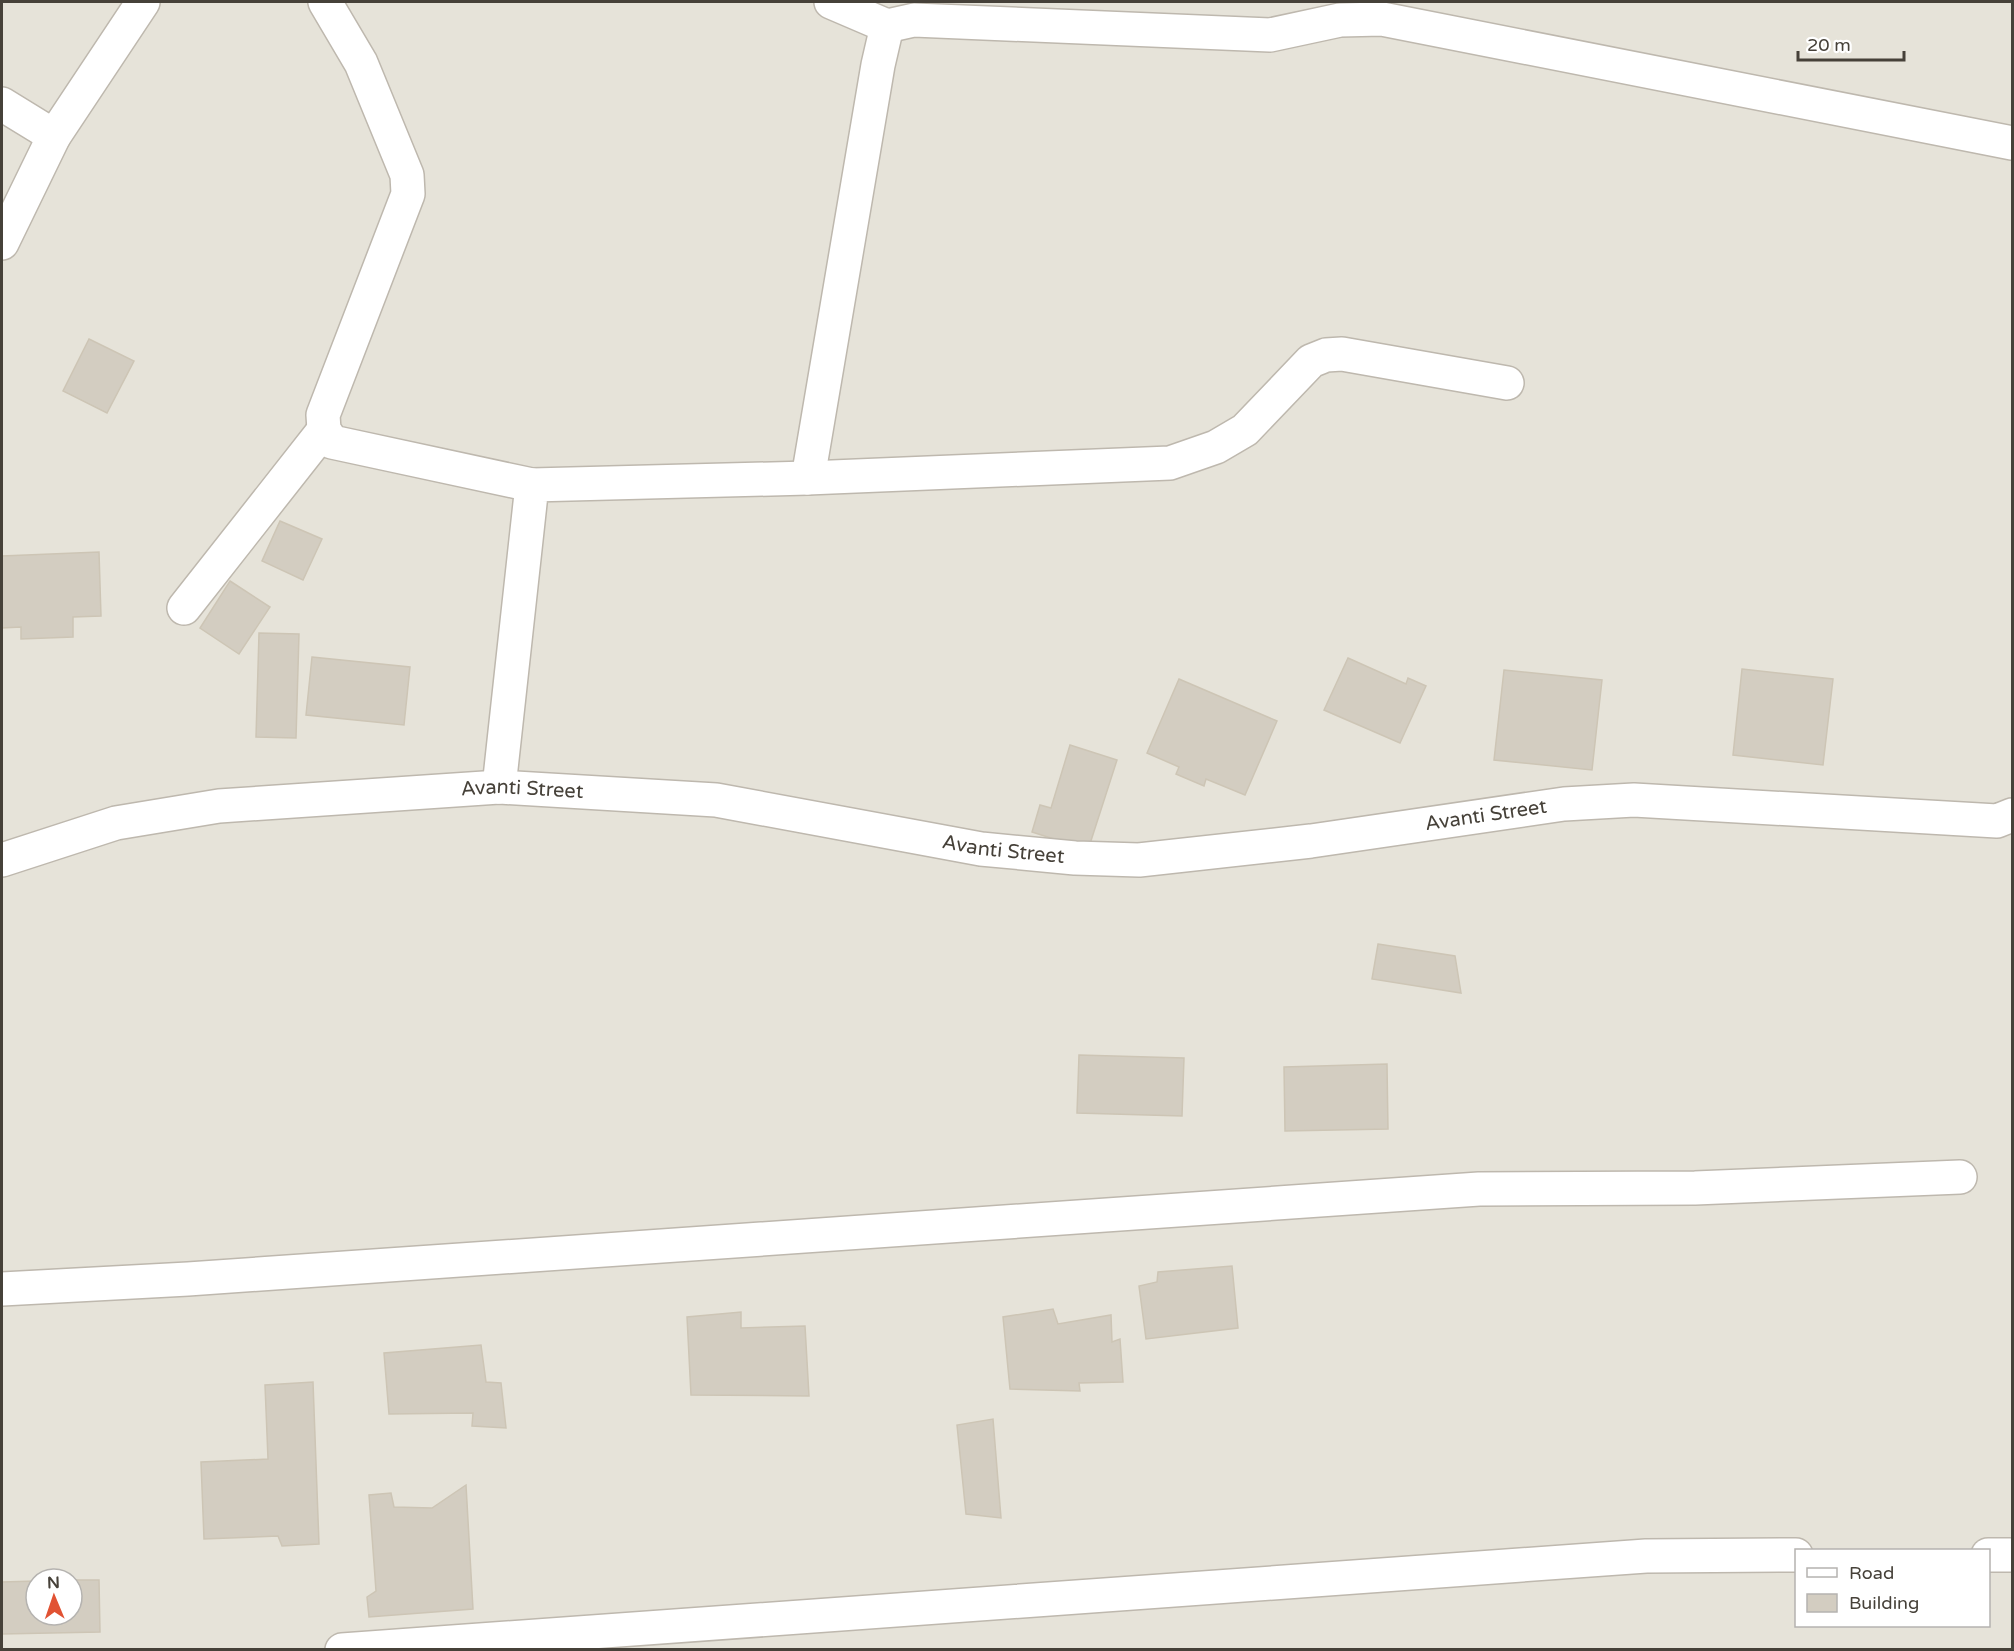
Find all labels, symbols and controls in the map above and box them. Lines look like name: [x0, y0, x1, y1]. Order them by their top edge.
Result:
scale bar: [1798, 24, 1904, 62]
text: 20 m: [1807, 34, 1851, 56]
street label: Avanti Street: [460, 775, 584, 804]
street label: Avanti Street: [1423, 795, 1549, 836]
street label: Avanti Street: [940, 830, 1066, 869]
legend: [1795, 1549, 1990, 1627]
text: Road: [1849, 1562, 1894, 1584]
north arrow: [24, 1567, 84, 1627]
text: N: [47, 1573, 60, 1593]
text: Building: [1849, 1592, 1919, 1614]

